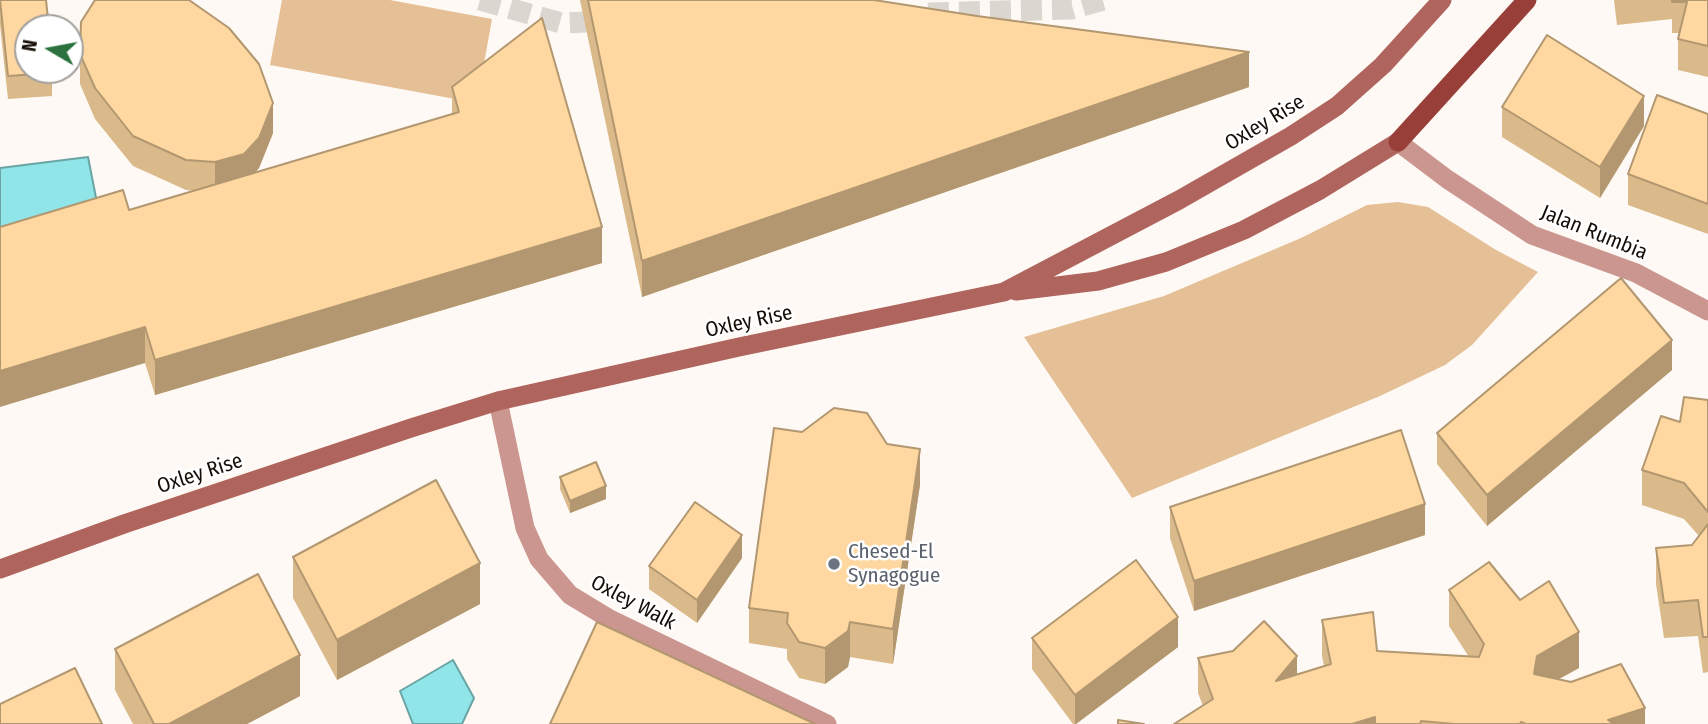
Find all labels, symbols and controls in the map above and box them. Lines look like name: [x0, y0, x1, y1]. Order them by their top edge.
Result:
north arrow: [14, 14, 84, 84]
text: N: [17, 38, 42, 53]
street label: Oxley Rise: [1221, 89, 1309, 157]
street label: Jalan Rumbia: [1537, 200, 1651, 266]
street label: Oxley Rise: [703, 300, 795, 344]
street label: Oxley Rise: [154, 448, 246, 500]
place label: Chesed-El Synagogue: [848, 539, 940, 589]
marker: Chesed-El Synagogue: [826, 556, 842, 572]
street label: Oxley Walk: [586, 570, 680, 636]

